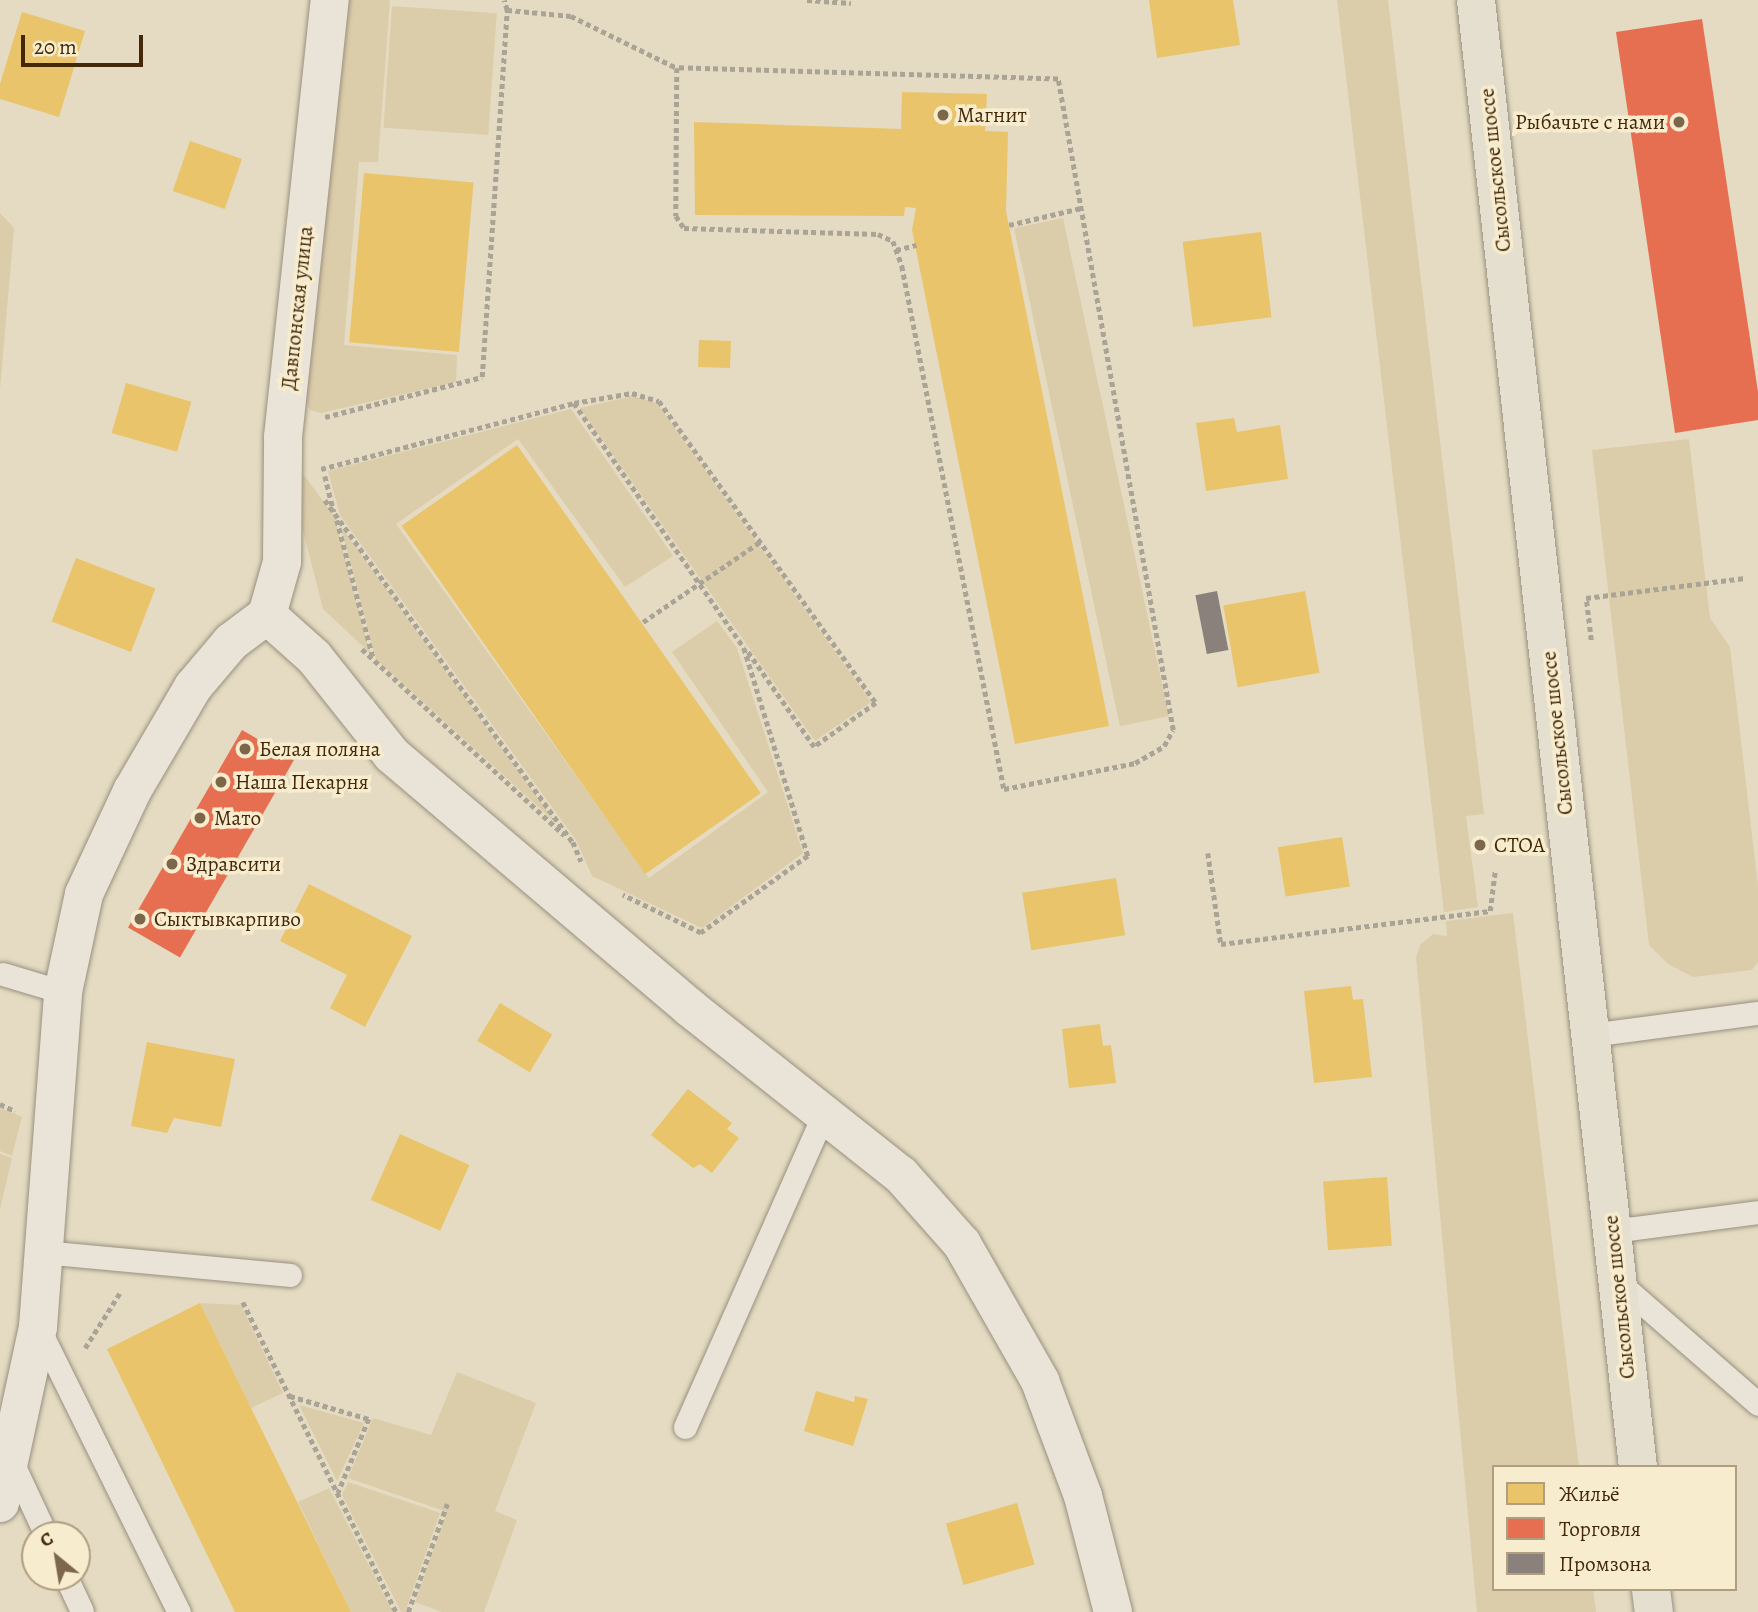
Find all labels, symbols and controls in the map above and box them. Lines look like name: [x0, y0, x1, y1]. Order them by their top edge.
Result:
scale bar: [24, 21, 147, 65]
text: 20 m: [34, 33, 77, 61]
street label: Сысольское шоссе: [1474, 87, 1516, 253]
place label: Магнит: [957, 102, 1027, 128]
marker: Магнит: [935, 107, 951, 123]
place label: Рыбачьте с нами: [1515, 109, 1665, 135]
marker: Рыбачьте с нами: [1671, 114, 1687, 130]
street label: Давпонская улица: [276, 225, 318, 391]
street label: Сысольское шоссе: [1536, 650, 1578, 816]
place label: Белая поляна: [259, 736, 381, 762]
marker: Белая поляна: [237, 741, 253, 757]
place label: Наша Пекарня: [235, 769, 369, 795]
marker: Наша Пекарня: [213, 774, 229, 790]
place label: Мато: [214, 805, 261, 831]
marker: Мато: [192, 810, 208, 826]
place label: СТОА: [1494, 832, 1545, 858]
marker: СТОА: [1472, 837, 1488, 853]
place label: Здравсити: [186, 851, 281, 877]
marker: Здравсити: [164, 856, 180, 872]
place label: Сыктывкарпиво: [154, 906, 301, 932]
marker: Сыктывкарпиво: [132, 911, 148, 927]
street label: Сысольское шоссе: [1598, 1214, 1640, 1380]
legend: [1492, 1465, 1737, 1591]
text: Жильё: [1559, 1480, 1620, 1508]
text: Торговля: [1559, 1515, 1641, 1543]
north arrow: [21, 1521, 91, 1591]
text: С: [35, 1525, 58, 1554]
text: Промзона: [1559, 1550, 1651, 1578]

